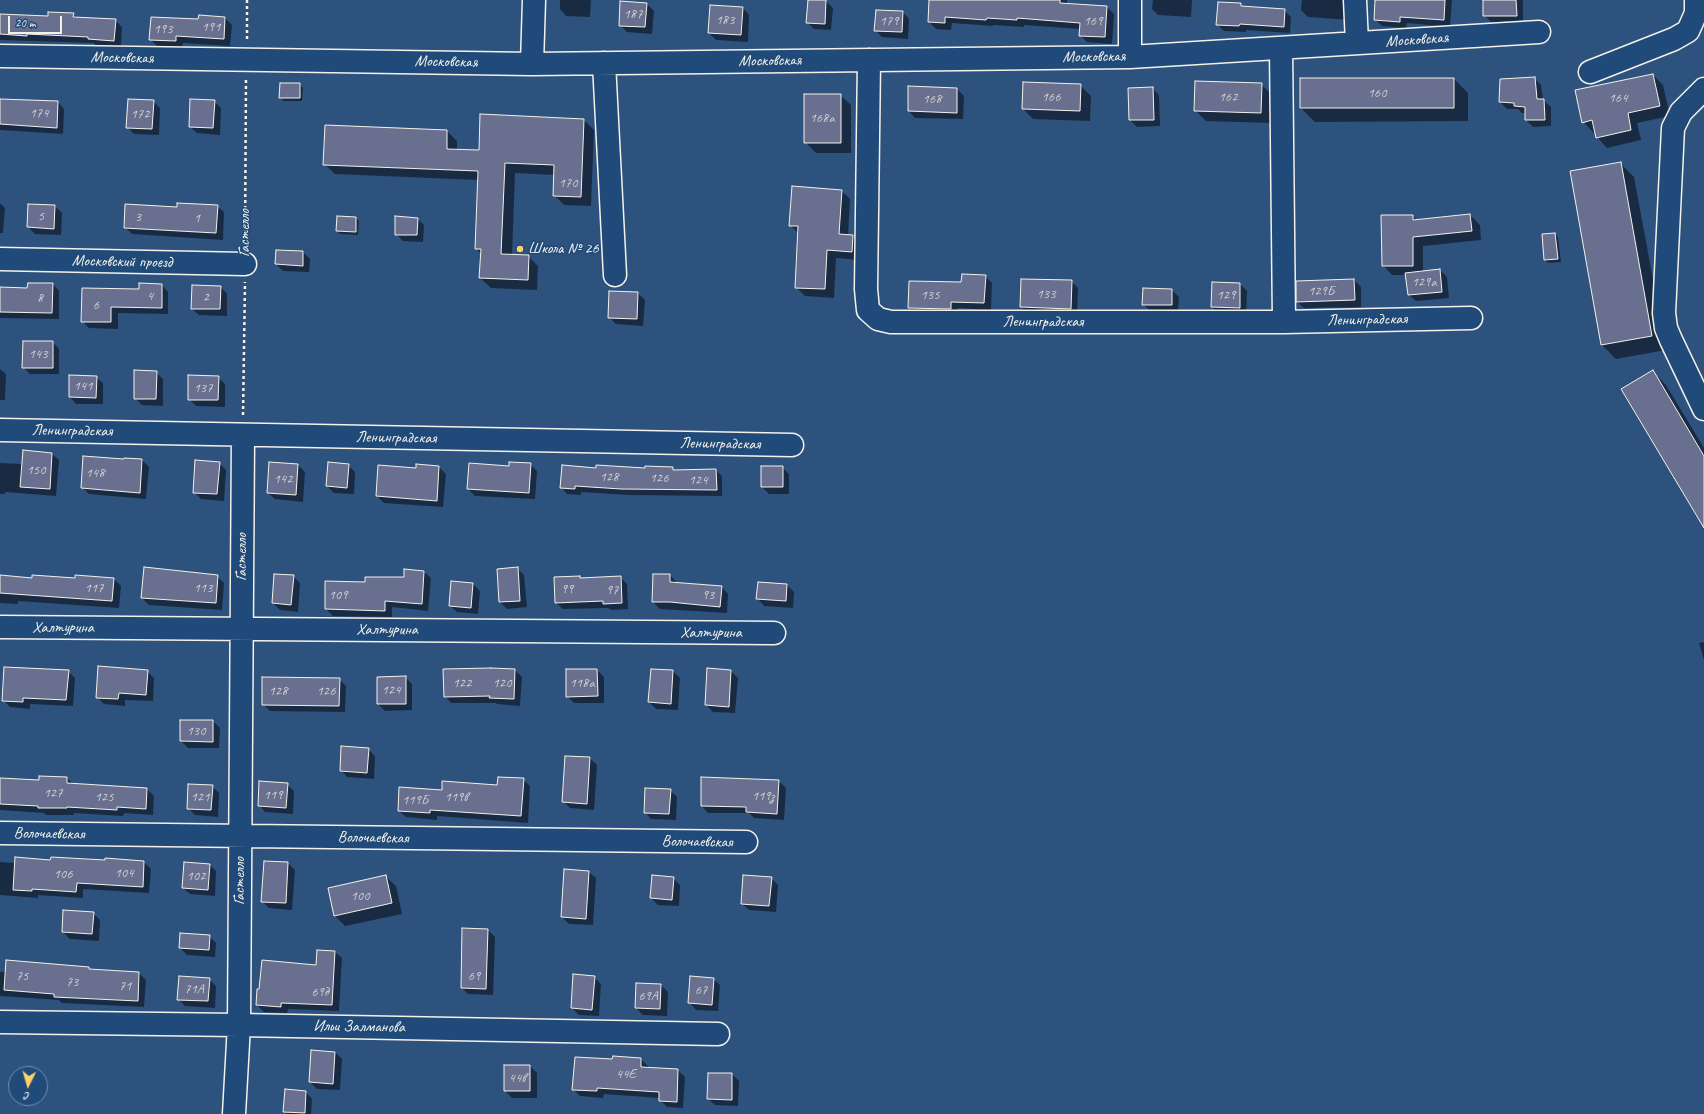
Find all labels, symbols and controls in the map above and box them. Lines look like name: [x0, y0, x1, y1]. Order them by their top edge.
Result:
house number: 187: [624, 6, 642, 22]
scale bar: [10, 8, 64, 34]
house number: 183: [716, 12, 734, 28]
house number: 179: [880, 13, 898, 29]
house number: 169: [1084, 13, 1102, 29]
text: 20 m: [15, 15, 35, 31]
house number: 191: [202, 19, 220, 35]
house number: 193: [154, 21, 172, 37]
street label: Московская: [1385, 28, 1449, 52]
street label: Московская: [1062, 47, 1126, 67]
street label: Московская: [90, 48, 154, 68]
street label: Московская: [738, 51, 802, 71]
street label: Московская: [414, 52, 478, 72]
house number: 160: [1368, 85, 1386, 101]
house number: 166: [1042, 89, 1060, 105]
house number: 162: [1219, 89, 1237, 105]
house number: 164: [1609, 90, 1627, 106]
house number: 168: [923, 91, 941, 107]
house number: 174: [30, 105, 48, 121]
house number: 172: [131, 106, 149, 122]
house number: 168а: [809, 110, 835, 126]
house number: 170: [559, 175, 577, 191]
house number: 5: [38, 208, 44, 224]
house number: 3: [135, 209, 141, 225]
street label: Гастелло: [235, 209, 255, 257]
house number: 1: [194, 210, 200, 226]
place label: Школа № 26: [528, 239, 599, 259]
marker: Школа № 26: [515, 244, 525, 254]
street label: Московский проезд: [72, 252, 172, 272]
house number: 129а: [1411, 274, 1437, 290]
house number: 129Б: [1308, 283, 1334, 299]
house number: 133: [1037, 286, 1055, 302]
house number: 135: [921, 287, 939, 303]
house number: 129: [1217, 287, 1235, 303]
house number: 4: [147, 288, 153, 304]
house number: 2: [203, 289, 209, 305]
house number: 8: [37, 290, 43, 306]
house number: 6: [93, 297, 99, 313]
street label: Ленинградская: [1327, 310, 1407, 330]
street label: Ленинградская: [1003, 312, 1083, 332]
house number: 143: [29, 346, 47, 362]
house number: 141: [74, 378, 92, 394]
house number: 137: [194, 380, 212, 396]
street label: Ленинградская: [32, 421, 112, 441]
street label: Ленинградская: [356, 428, 436, 448]
street label: Ленинградская: [680, 434, 760, 454]
house number: 150: [27, 462, 45, 478]
house number: 148: [86, 465, 104, 481]
house number: 128: [600, 469, 618, 485]
house number: 126: [650, 470, 668, 486]
house number: 142: [274, 471, 292, 487]
house number: 124: [689, 472, 707, 488]
street label: Гастелло: [232, 533, 252, 581]
house number: 117: [85, 580, 103, 596]
house number: 113: [194, 580, 212, 596]
house number: 99: [561, 581, 573, 597]
house number: 97: [606, 582, 618, 598]
house number: 109: [329, 587, 347, 603]
house number: 93: [702, 587, 714, 603]
street label: Халтурина: [32, 618, 94, 638]
street label: Халтурина: [356, 620, 418, 640]
street label: Халтурина: [680, 623, 742, 643]
house number: 122: [453, 675, 471, 691]
house number: 120: [493, 675, 511, 691]
house number: 118а: [569, 675, 595, 691]
house number: 124: [382, 682, 400, 698]
house number: 128: [269, 683, 287, 699]
house number: 126: [317, 683, 335, 699]
house number: 130: [187, 723, 205, 739]
house number: 127: [44, 785, 62, 801]
house number: 119: [264, 787, 282, 803]
house number: 119з: [752, 788, 774, 804]
house number: 125: [95, 789, 113, 805]
house number: 121: [191, 789, 209, 805]
house number: 119в: [444, 789, 468, 805]
house number: 119Б: [402, 792, 428, 808]
street label: Волочаевская: [13, 824, 85, 844]
street label: Волочаевская: [337, 828, 409, 848]
street label: Волочаевская: [661, 832, 733, 852]
street label: Гастелло: [230, 857, 250, 905]
house number: 104: [115, 865, 133, 881]
house number: 106: [54, 866, 72, 882]
house number: 102: [187, 868, 205, 884]
house number: 100: [351, 888, 369, 904]
house number: 75: [16, 968, 28, 984]
house number: 69: [468, 968, 480, 984]
house number: 73: [66, 974, 78, 990]
house number: 71: [119, 978, 131, 994]
house number: 71А: [184, 981, 204, 997]
house number: 67: [695, 982, 707, 998]
house number: 69д: [311, 984, 329, 1000]
house number: 69А: [638, 988, 658, 1004]
street label: Ильи Залманова: [313, 1017, 405, 1037]
north arrow: [8, 1066, 48, 1106]
house number: 44Е: [616, 1066, 636, 1082]
house number: 44в: [509, 1070, 525, 1086]
text: С: [24, 1090, 30, 1104]

